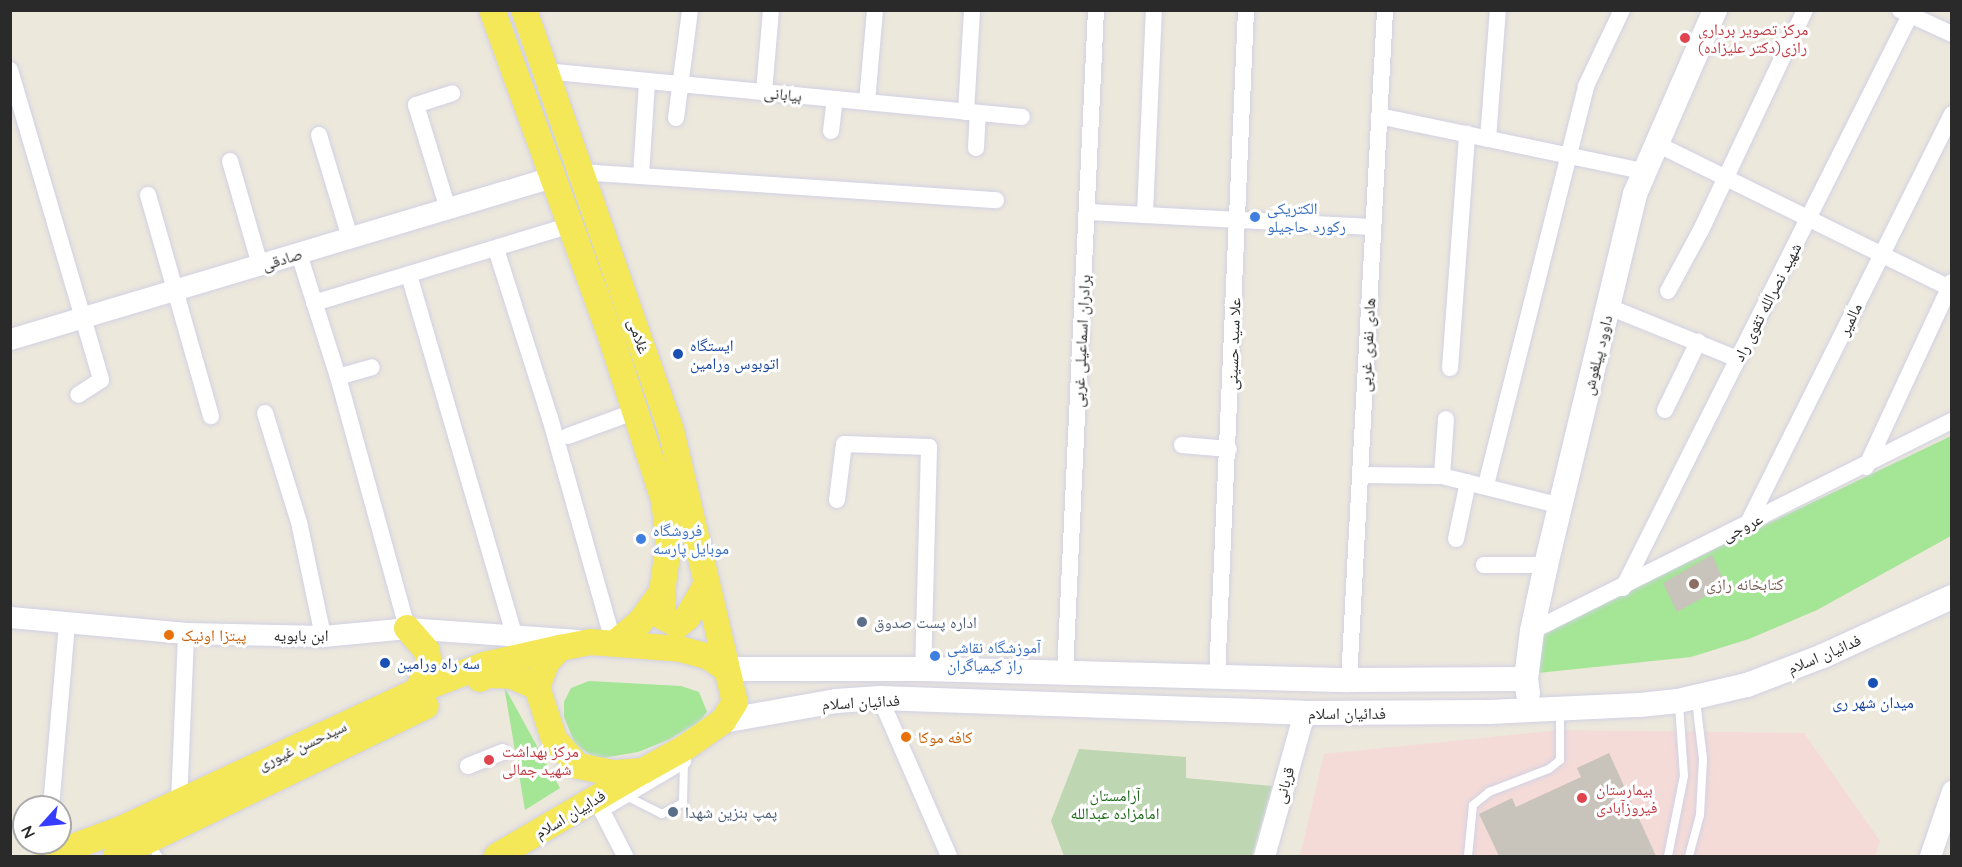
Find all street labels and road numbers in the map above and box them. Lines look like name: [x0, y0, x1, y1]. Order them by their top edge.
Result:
street label: بیابانی: [763, 82, 803, 106]
street label: شهید نصرالله تقوی راد: [1729, 240, 1805, 364]
street label: صادقی: [260, 244, 304, 274]
street label: برادران اسماعیلی غربی: [1068, 274, 1094, 408]
street label: علا سید حسینی: [1222, 297, 1244, 391]
street label: هادی نفری غربی: [1355, 297, 1379, 393]
street label: مالمیر: [1834, 300, 1866, 338]
street label: داوود پیلغوش: [1578, 313, 1616, 397]
street label: غلامی: [624, 316, 654, 356]
street label: عروجی: [1718, 509, 1766, 545]
street label: ابن بابویه: [274, 625, 328, 645]
street label: فدائیان اسلام: [1784, 630, 1864, 678]
street label: فدائیان اسلام: [822, 690, 900, 714]
street label: فدائیان اسلام: [1308, 703, 1386, 723]
street label: سیدحسن غیوری: [255, 716, 349, 774]
street label: قربانی: [1270, 765, 1298, 805]
street label: فداییان اسلام: [531, 785, 609, 843]

